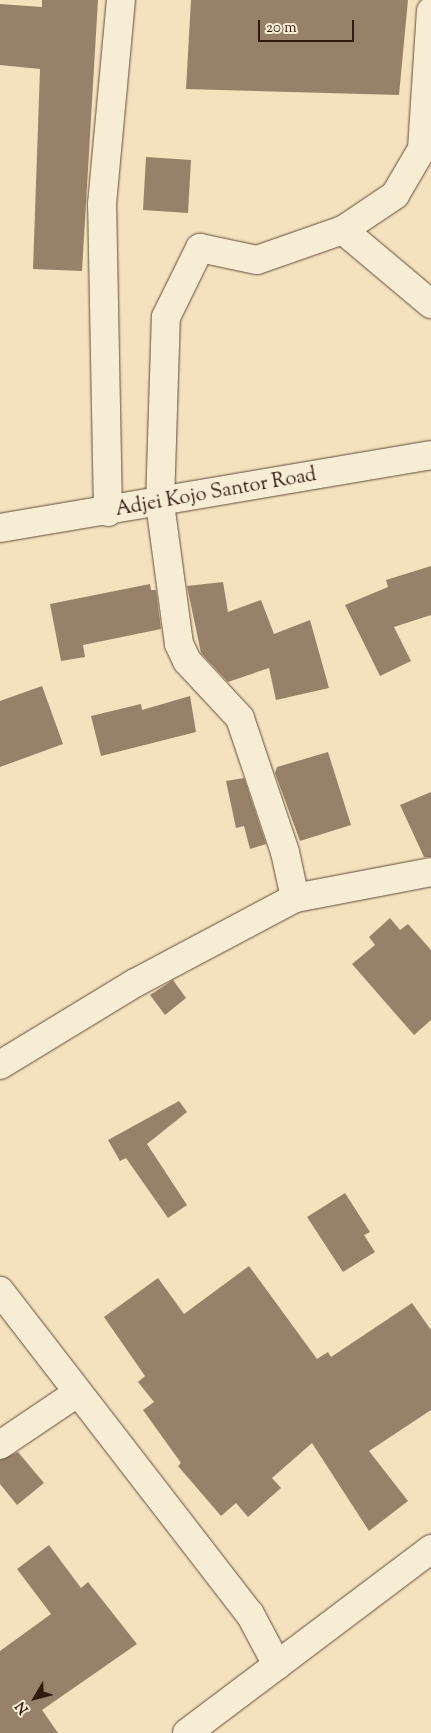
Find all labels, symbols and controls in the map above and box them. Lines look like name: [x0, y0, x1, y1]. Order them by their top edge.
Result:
scale bar: [261, 10, 357, 42]
text: 20 m: [266, 18, 297, 39]
street label: Adjei Kojo Santor Road: [114, 463, 318, 523]
north arrow: [10, 1673, 60, 1723]
text: N: [12, 1697, 34, 1718]

